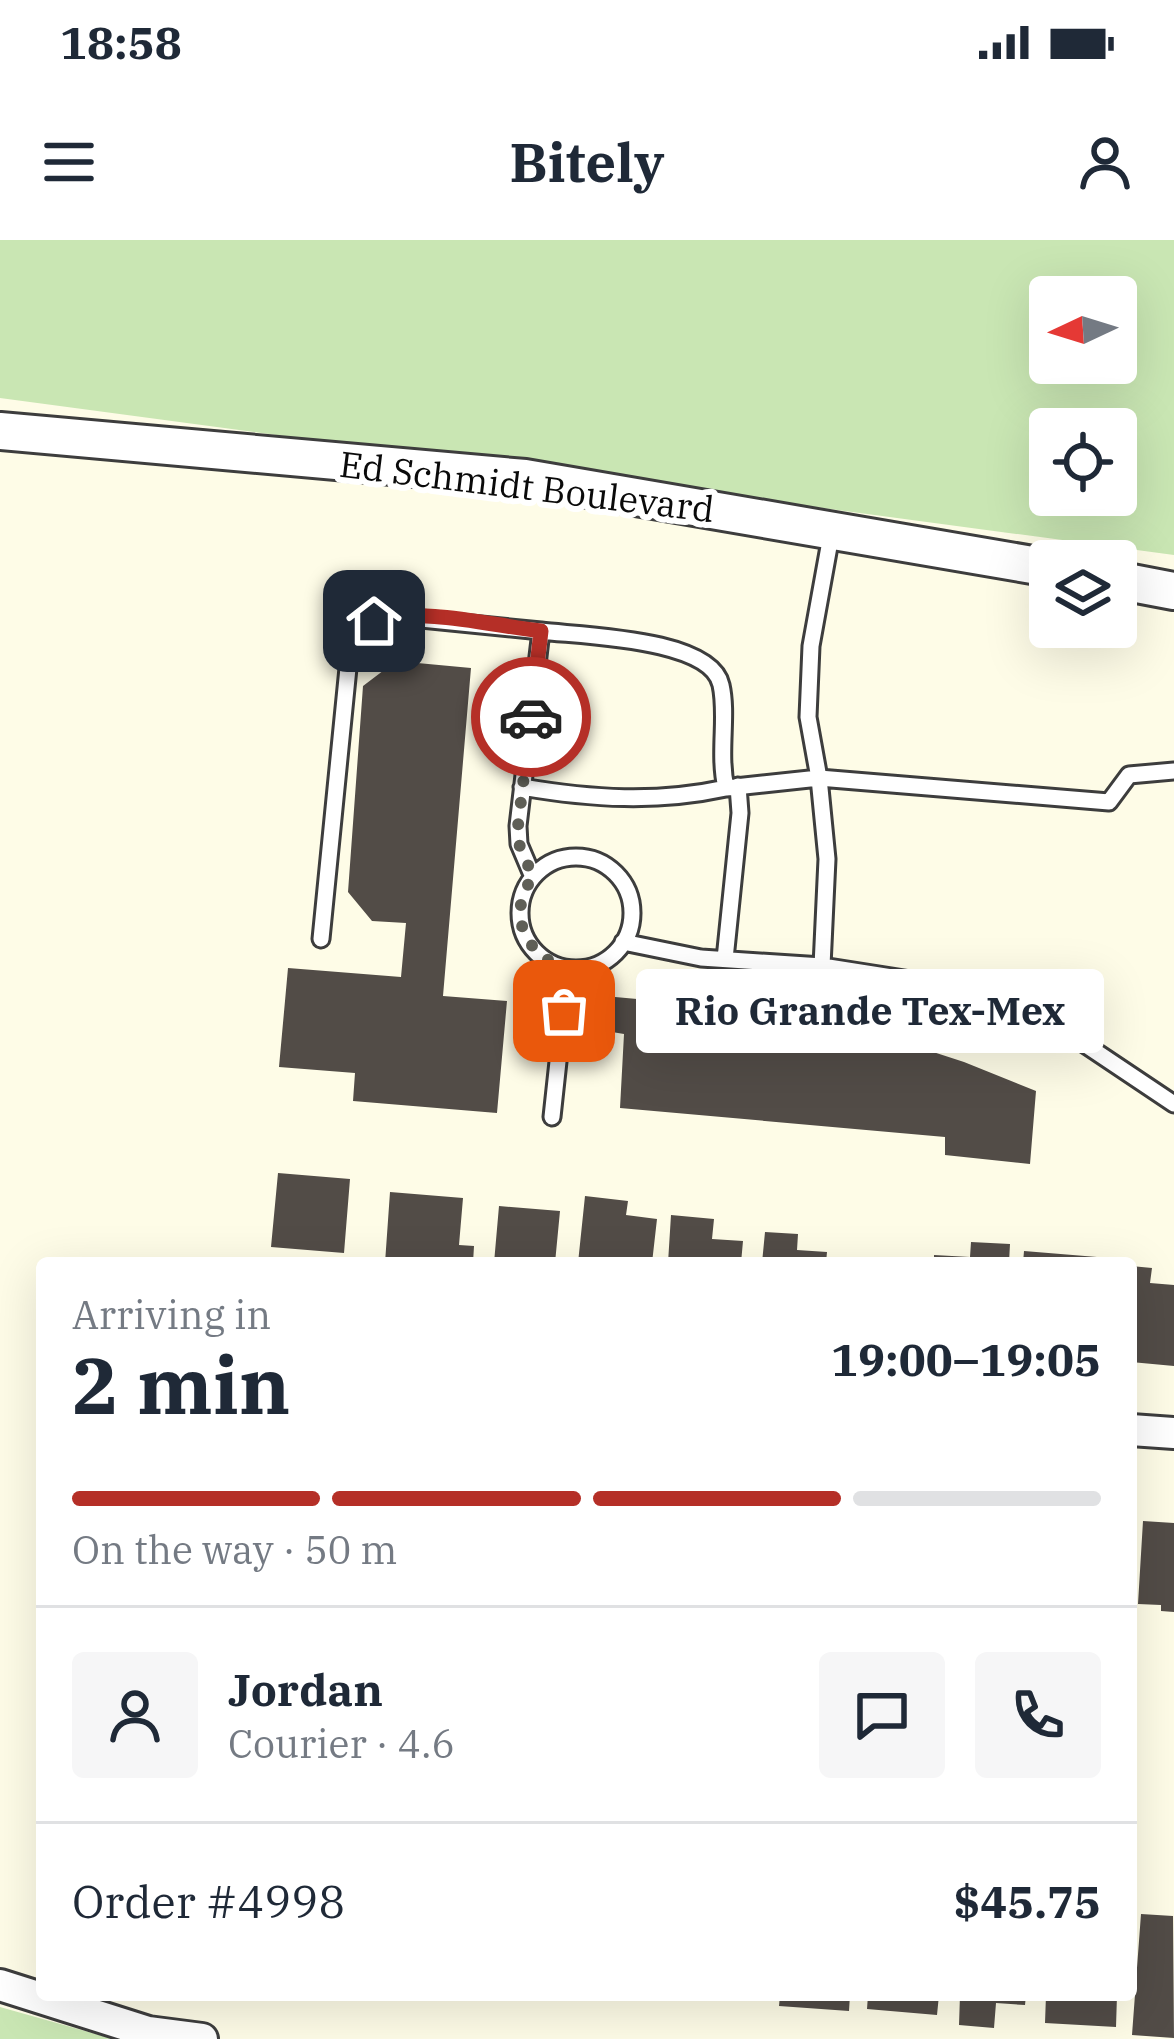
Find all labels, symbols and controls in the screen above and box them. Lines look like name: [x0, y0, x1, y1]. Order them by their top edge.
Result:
text: 18:58: [60, 13, 182, 71]
text: Bitely: [509, 127, 665, 197]
icon: menu: [36, 129, 102, 195]
icon: person: [1072, 129, 1138, 195]
north arrow: [1029, 276, 1137, 384]
map controls: [1029, 276, 1137, 648]
button: locate: [1029, 408, 1137, 516]
street label: Ed Schmidt Boulevard: [337, 440, 717, 532]
button: layers: [1029, 540, 1137, 648]
pin: [323, 570, 425, 672]
icon: home: [341, 588, 407, 654]
courier: [471, 657, 591, 777]
icon: car: [498, 684, 564, 750]
pin: [513, 960, 615, 1062]
callout: Rio Grande Tex-Mex: [636, 969, 1104, 1053]
icon: bag: [531, 978, 597, 1044]
text: Rio Grande Tex-Mex: [675, 985, 1065, 1036]
text: Arriving in: [72, 1289, 271, 1340]
text: 19:00–19:05: [831, 1330, 1101, 1388]
text: 2 min: [72, 1334, 290, 1435]
text: On the way · 50 m: [72, 1524, 397, 1575]
button: person: [72, 1652, 198, 1778]
button: chat: [819, 1652, 945, 1778]
button: phone: [975, 1652, 1101, 1778]
text: Jordan: [228, 1660, 383, 1718]
text: Courier · 4.6: [228, 1718, 455, 1769]
text: Order #4998: [72, 1872, 345, 1930]
text: $45.75: [954, 1872, 1101, 1930]

